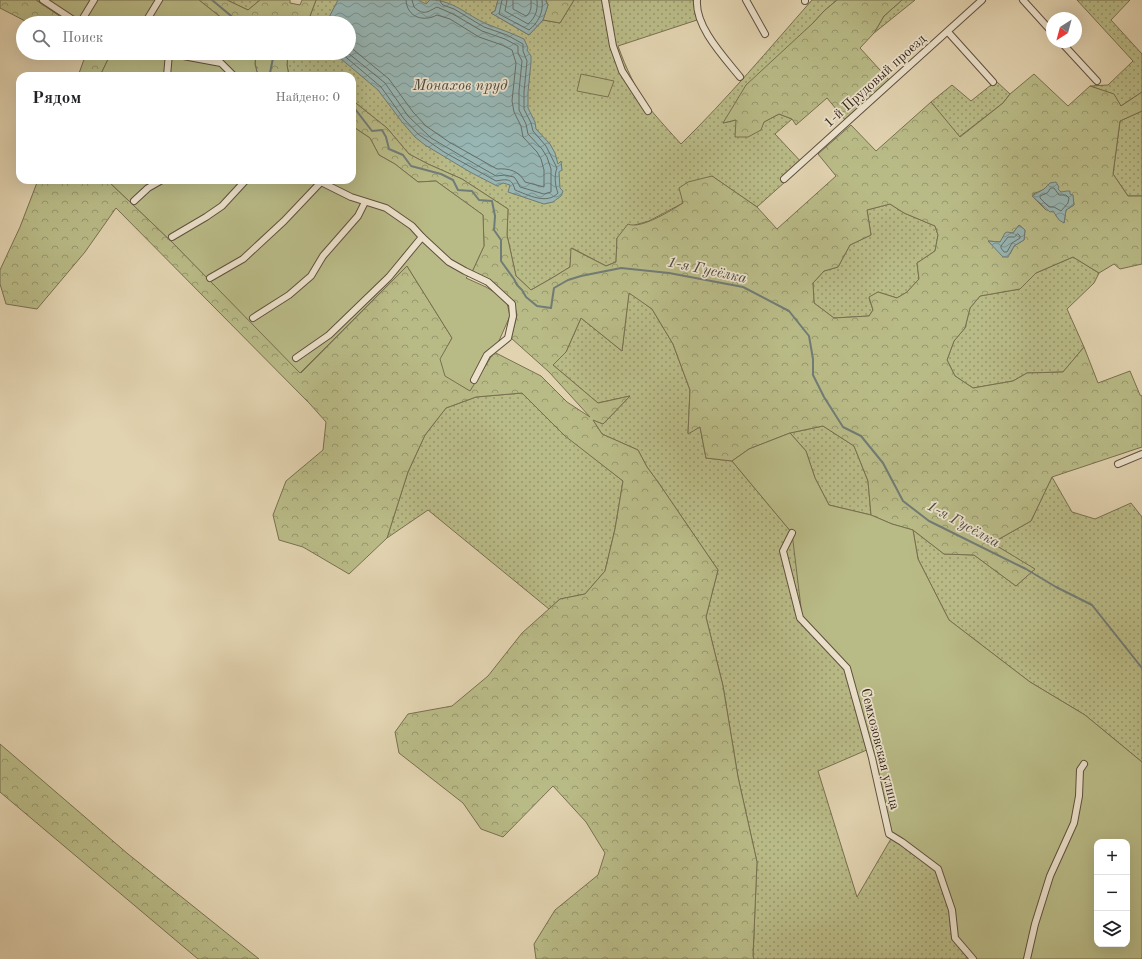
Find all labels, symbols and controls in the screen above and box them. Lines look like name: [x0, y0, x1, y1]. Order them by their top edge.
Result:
north arrow: [1046, 12, 1082, 48]
search box: [16, 16, 356, 60]
icon: search: [30, 27, 52, 49]
text: Поиск: [62, 31, 103, 46]
street label: 1-й Прудовый проезд: [821, 32, 929, 130]
water label: Монахов пруд: [412, 79, 508, 94]
text: Рядом: [32, 90, 81, 107]
text: Найдено: 0: [276, 91, 340, 104]
water label: 1-я Гусёлка: [666, 255, 748, 287]
water label: 1-я Гусёлка: [924, 499, 1002, 551]
street label: Семхозовская улица: [858, 687, 902, 811]
map controls: [1094, 839, 1130, 947]
button: +: [1094, 839, 1130, 875]
button: −: [1094, 875, 1130, 911]
button: layers: [1094, 911, 1130, 947]

